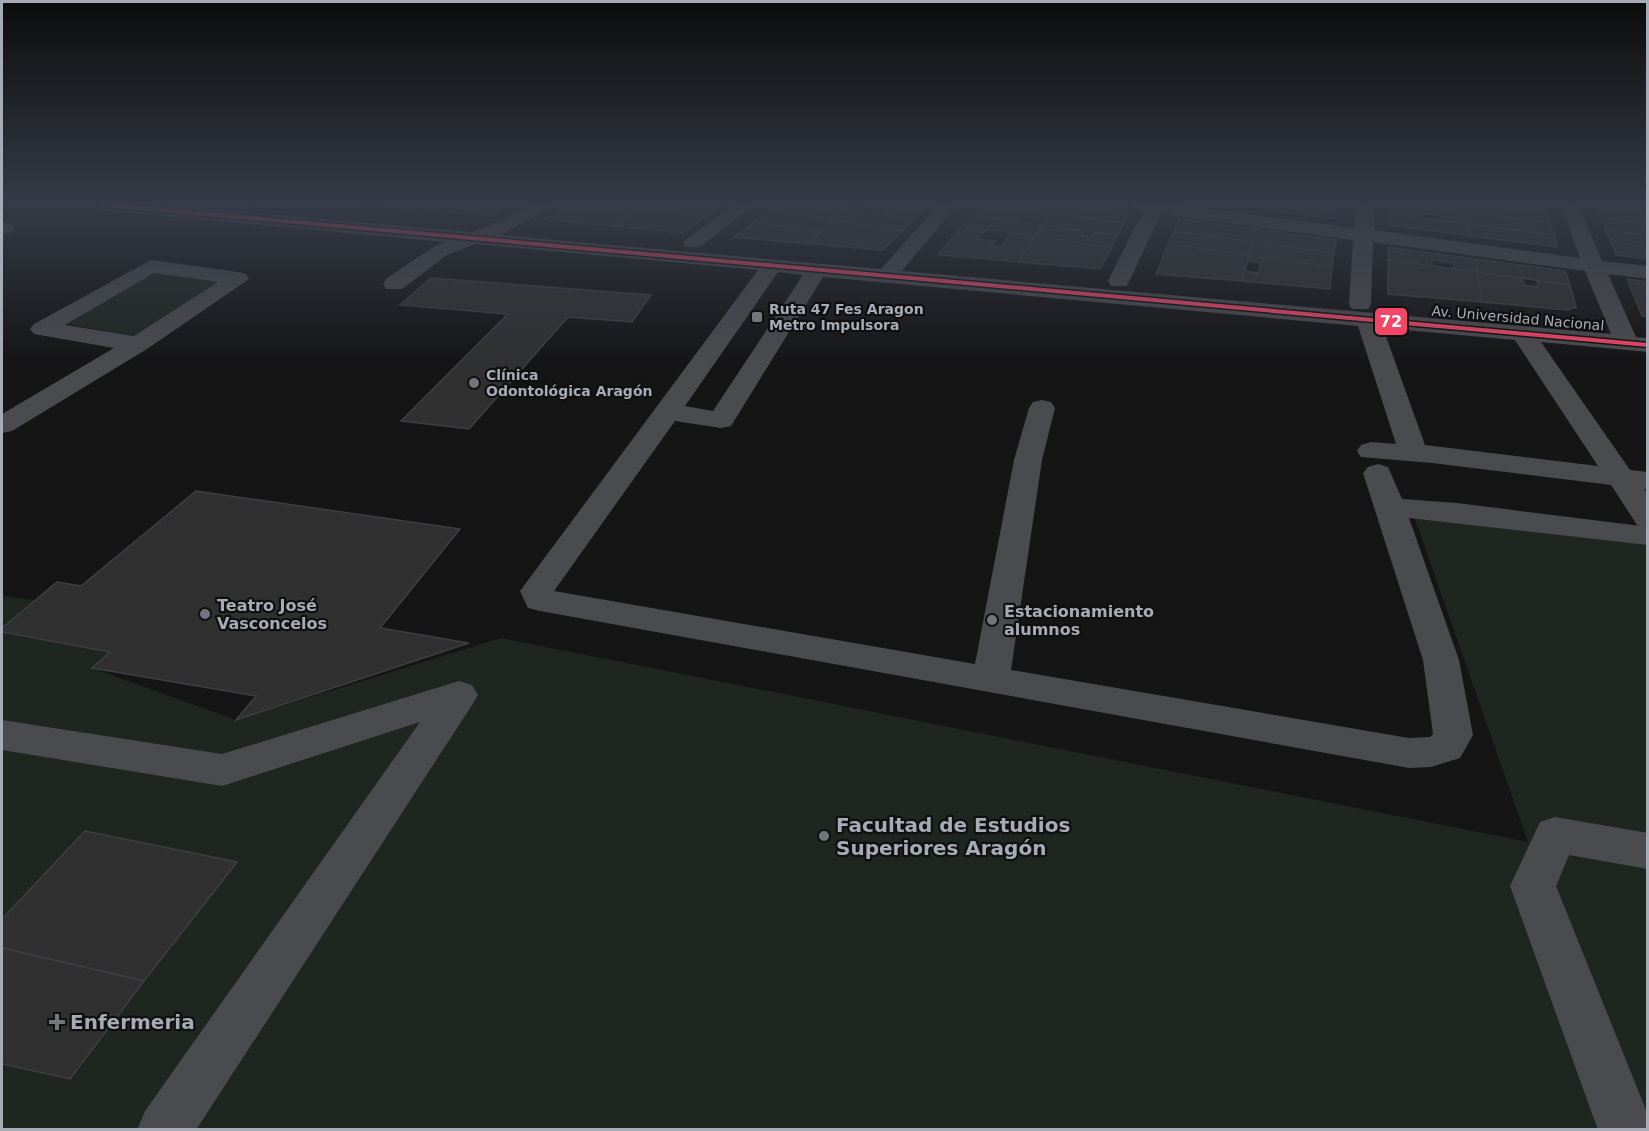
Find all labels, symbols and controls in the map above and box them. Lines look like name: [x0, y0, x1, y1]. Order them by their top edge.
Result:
place label: Ruta 47 Fes Aragon Metro Impulsora: [769, 301, 924, 333]
street label: Av. Universidad Nacional: [1431, 302, 1605, 334]
line badge: 72: [1374, 307, 1408, 336]
marker: Ruta 47 Fes Aragon Metro Impulsora: [750, 310, 764, 324]
text: 72: [1380, 312, 1402, 331]
place label: Clínica Odontológica Aragón: [486, 367, 652, 399]
marker: Clínica Odontológica Aragón: [467, 376, 481, 390]
place label: Teatro José Vasconcelos: [217, 596, 327, 633]
place label: Estacionamiento alumnos: [1004, 602, 1154, 639]
marker: Teatro José Vasconcelos: [198, 607, 212, 621]
marker: Estacionamiento alumnos: [985, 613, 999, 627]
place label: Facultad de Estudios Superiores Aragón: [836, 813, 1070, 860]
marker: Facultad de Estudios Superiores Aragón: [817, 829, 831, 843]
place label: Enfermeria: [70, 1010, 195, 1034]
marker: Enfermeria: [48, 1013, 66, 1031]

